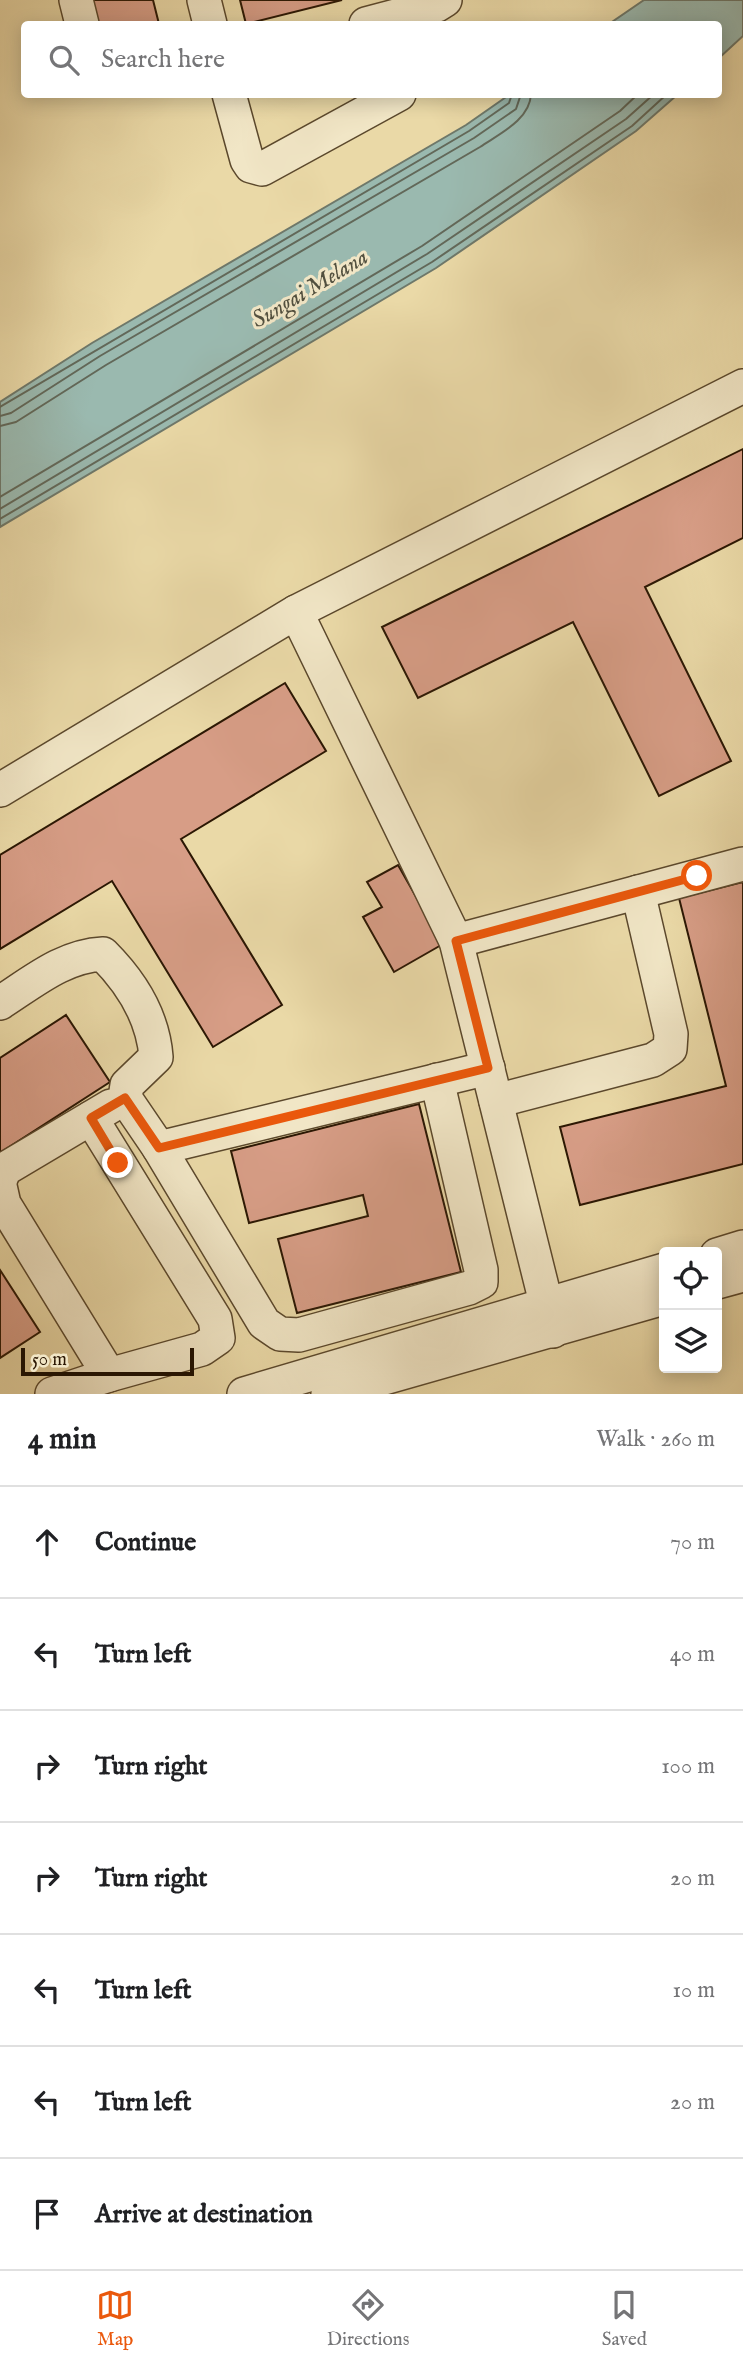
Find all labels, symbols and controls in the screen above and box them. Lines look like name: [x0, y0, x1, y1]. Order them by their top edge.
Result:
search box: [21, 21, 722, 98]
icon: search: [45, 41, 83, 79]
text: Search here: [101, 43, 225, 76]
water label: Sungai Melana: [246, 243, 374, 336]
route start: [681, 860, 712, 891]
route end: [102, 1147, 133, 1178]
map controls: [659, 1247, 722, 1373]
button: locate: [659, 1247, 722, 1310]
button: layers: [659, 1310, 722, 1373]
scale bar: [21, 1345, 194, 1377]
text: 50 m: [32, 1348, 67, 1372]
text: 4 min: [28, 1421, 96, 1459]
text: Walk · 260 m: [596, 1425, 715, 1454]
icon: ahead: [28, 1523, 66, 1561]
text: Continue: [95, 1526, 196, 1559]
text: 70 m: [670, 1528, 715, 1557]
icon: left: [28, 1635, 66, 1673]
text: Turn left: [95, 1638, 192, 1671]
text: 40 m: [670, 1640, 715, 1669]
icon: right: [28, 1747, 66, 1785]
text: Turn right: [95, 1750, 208, 1783]
text: 100 m: [661, 1752, 715, 1781]
icon: right: [28, 1859, 66, 1897]
text: Turn right: [95, 1862, 208, 1895]
text: 20 m: [670, 1864, 715, 1893]
icon: left: [28, 1971, 66, 2009]
text: Turn left: [95, 1974, 192, 2007]
text: 10 m: [672, 1976, 715, 2005]
icon: left: [28, 2083, 66, 2121]
text: Turn left: [95, 2086, 192, 2119]
text: 20 m: [670, 2088, 715, 2117]
icon: arrive: [28, 2195, 66, 2233]
text: Arrive at destination: [95, 2198, 313, 2231]
tab: Map: [96, 2286, 134, 2352]
tab: Directions: [327, 2286, 409, 2352]
tab: Saved: [602, 2286, 647, 2352]

